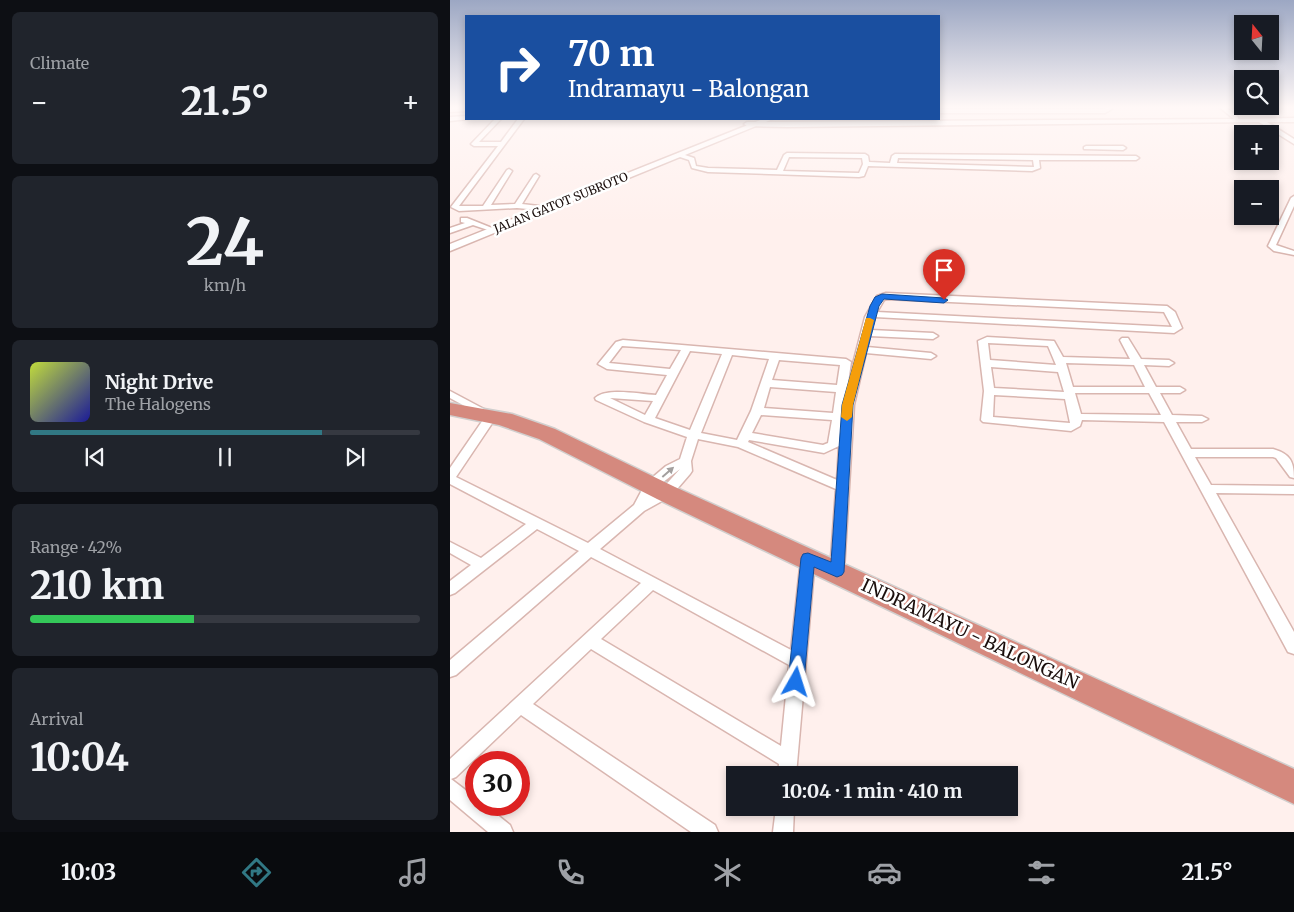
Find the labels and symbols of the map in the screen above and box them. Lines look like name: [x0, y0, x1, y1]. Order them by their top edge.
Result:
north arrow: [1234, 15, 1279, 60]
street label: JALAN GATOT SUBROTO: [491, 169, 630, 237]
pin: [923, 249, 965, 300]
one-way arrow: [661, 466, 673, 478]
street label: INDRAMAYU - BALONGAN: [858, 573, 1082, 694]
position arrow: [769, 655, 821, 707]
speed limit sign: 30: [465, 751, 530, 816]

